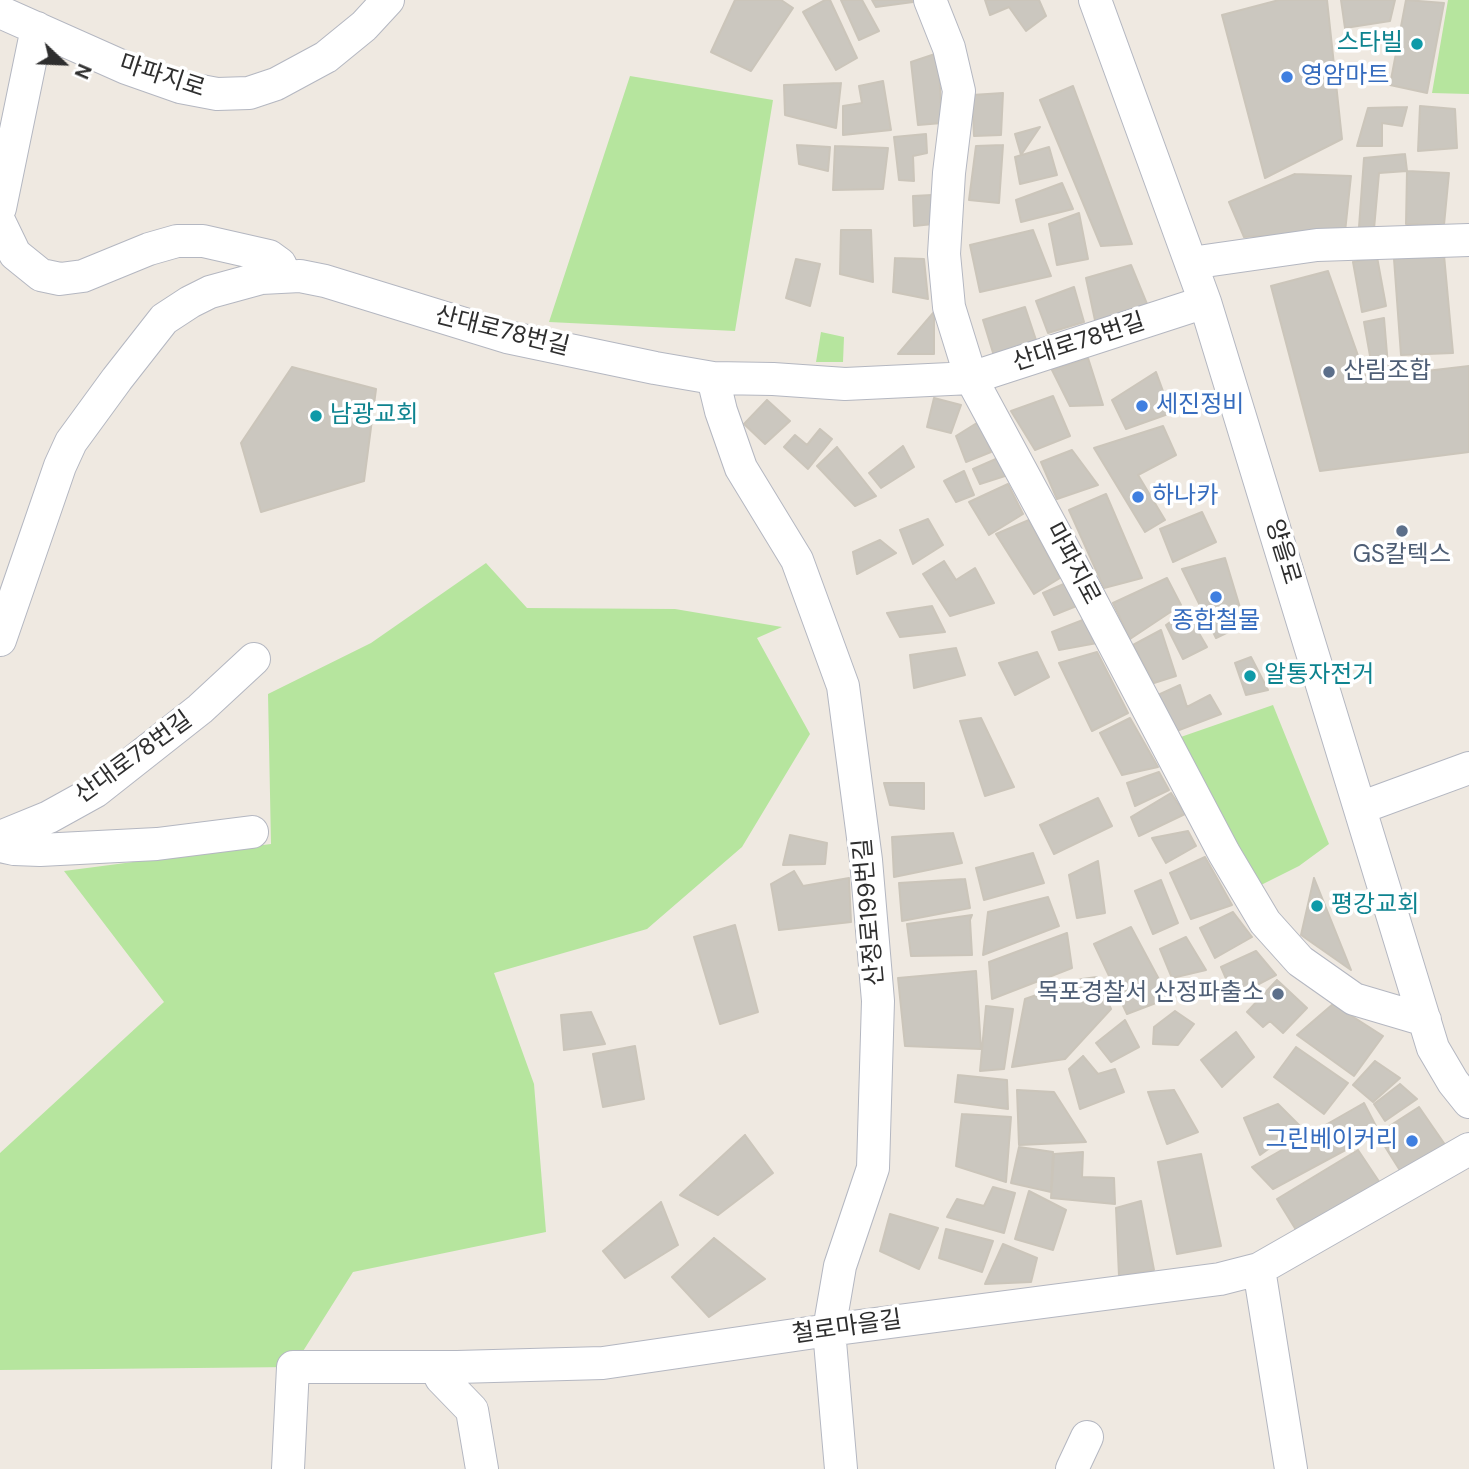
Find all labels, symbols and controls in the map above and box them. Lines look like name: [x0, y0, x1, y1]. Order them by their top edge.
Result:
north arrow: [28, 28, 98, 98]
place label: 스타빌: [1337, 30, 1403, 58]
marker: 스타빌: [1409, 36, 1425, 52]
street label: 마파지로: [116, 50, 208, 104]
text: N: [69, 60, 97, 83]
place label: 영암마트: [1301, 63, 1389, 91]
marker: 영암마트: [1279, 69, 1295, 85]
street label: 산대로78번길: [432, 301, 572, 363]
street label: 산대로78번길: [1009, 308, 1149, 378]
place label: 산림조합: [1343, 358, 1431, 386]
marker: 산림조합: [1321, 364, 1337, 380]
place label: 세진정비: [1156, 392, 1244, 420]
marker: 세진정비: [1134, 398, 1150, 414]
place label: 남광교회: [330, 402, 418, 430]
marker: 남광교회: [308, 408, 324, 424]
place label: 하나카: [1152, 483, 1218, 511]
marker: 하나카: [1130, 489, 1146, 505]
street label: 양을로: [1259, 516, 1305, 588]
street label: 마파지로: [1039, 518, 1105, 610]
marker: GS칼텍스: [1394, 523, 1410, 539]
place label: GS칼텍스: [1353, 542, 1451, 570]
marker: 종합철물: [1208, 589, 1224, 605]
place label: 종합철물: [1172, 608, 1260, 636]
place label: 알통자전거: [1264, 662, 1374, 690]
marker: 알통자전거: [1242, 668, 1258, 684]
street label: 산대로78번길: [70, 706, 198, 810]
street label: 산정로199번길: [849, 837, 891, 987]
place label: 평강교회: [1331, 892, 1419, 920]
marker: 평강교회: [1309, 898, 1325, 914]
place label: 목포경찰서 산정파출소: [1037, 980, 1264, 1008]
marker: 목포경찰서 산정파출소: [1270, 986, 1286, 1002]
place label: 그린베이커리: [1266, 1127, 1398, 1155]
marker: 그린베이커리: [1404, 1133, 1420, 1149]
street label: 철로마을길: [790, 1306, 904, 1350]

